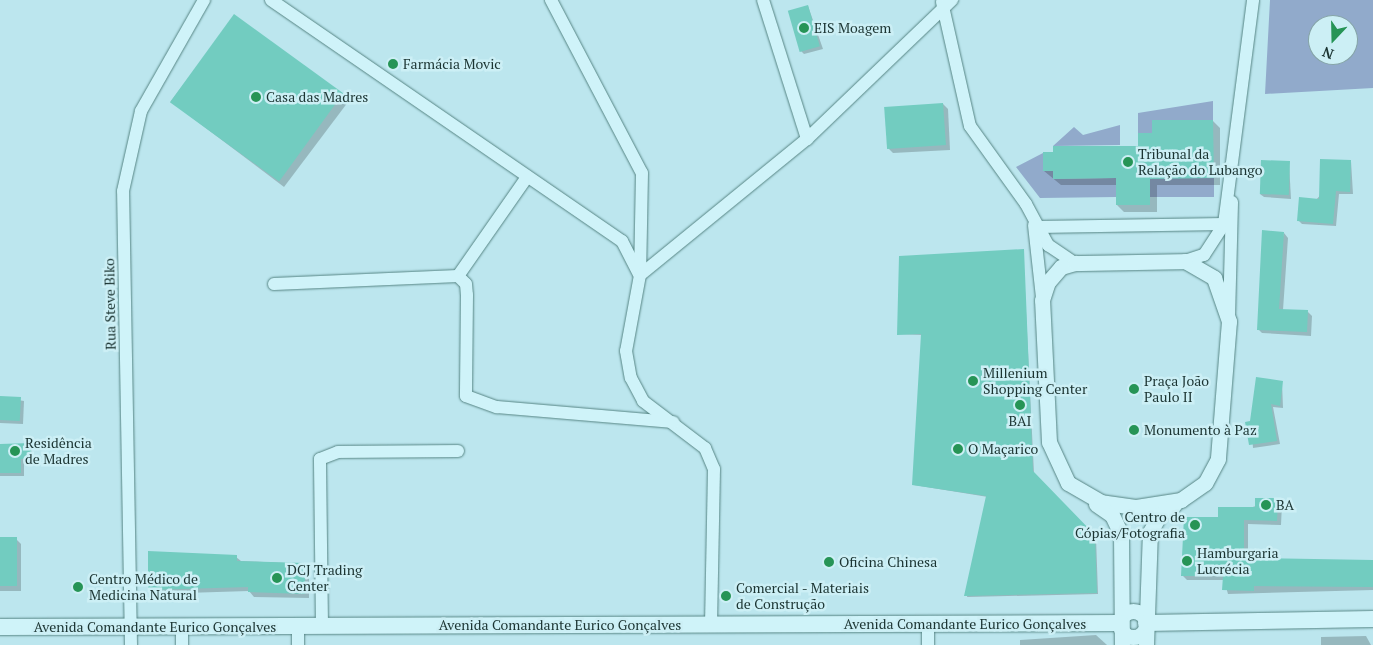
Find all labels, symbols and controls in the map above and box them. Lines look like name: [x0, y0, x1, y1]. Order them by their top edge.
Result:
north arrow: [1308, 15, 1358, 65]
place label: EIS Moagem: [814, 20, 891, 36]
marker: EIS Moagem: [798, 22, 810, 34]
text: N: [1319, 43, 1336, 64]
place label: Farmácia Movic: [403, 56, 501, 72]
marker: Farmácia Movic: [387, 58, 399, 70]
place label: Casa das Madres: [266, 89, 368, 105]
marker: Casa das Madres: [250, 91, 262, 103]
place label: Tribunal da Relação do Lubango: [1138, 146, 1262, 178]
marker: Tribunal da Relação do Lubango: [1122, 156, 1134, 168]
street label: Rua Steve Biko: [101, 258, 119, 350]
place label: Millenium Shopping Center: [983, 365, 1087, 398]
place label: Praça João Paulo II: [1144, 373, 1209, 406]
marker: Millenium Shopping Center: [967, 375, 979, 387]
marker: Praça João Paulo II: [1128, 383, 1140, 395]
marker: BAI: [1014, 399, 1026, 411]
place label: BAI: [1008, 413, 1032, 429]
place label: Monumento à Paz: [1144, 422, 1257, 438]
marker: Monumento à Paz: [1128, 424, 1140, 436]
place label: Residência de Madres: [25, 435, 92, 468]
place label: O Maçarico: [968, 441, 1038, 457]
marker: O Maçarico: [952, 443, 964, 455]
marker: Residência de Madres: [9, 445, 21, 457]
place label: BA: [1276, 497, 1294, 513]
marker: BA: [1260, 499, 1272, 511]
place label: Centro de Cópias/Fotografia: [1075, 509, 1185, 542]
marker: Centro de Cópias/Fotografia: [1189, 519, 1201, 531]
place label: Hamburgaria Lucrécia: [1197, 545, 1278, 578]
place label: Oficina Chinesa: [839, 554, 937, 570]
marker: Hamburgaria Lucrécia: [1181, 555, 1193, 567]
marker: Oficina Chinesa: [823, 556, 835, 568]
place label: DCJ Trading Center: [287, 562, 362, 594]
place label: Centro Médico de Medicina Natural: [89, 571, 198, 604]
marker: DCJ Trading Center: [271, 572, 283, 584]
marker: Centro Médico de Medicina Natural: [71, 580, 85, 594]
place label: Comercial - Materiais de Construção: [736, 580, 870, 612]
marker: Comercial - Materiais de Construção: [720, 590, 732, 602]
street label: Avenida Comandante Eurico Gonçalves: [844, 616, 1086, 632]
street label: Avenida Comandante Eurico Gonçalves: [439, 617, 681, 633]
street label: Avenida Comandante Eurico Gonçalves: [34, 619, 276, 635]

